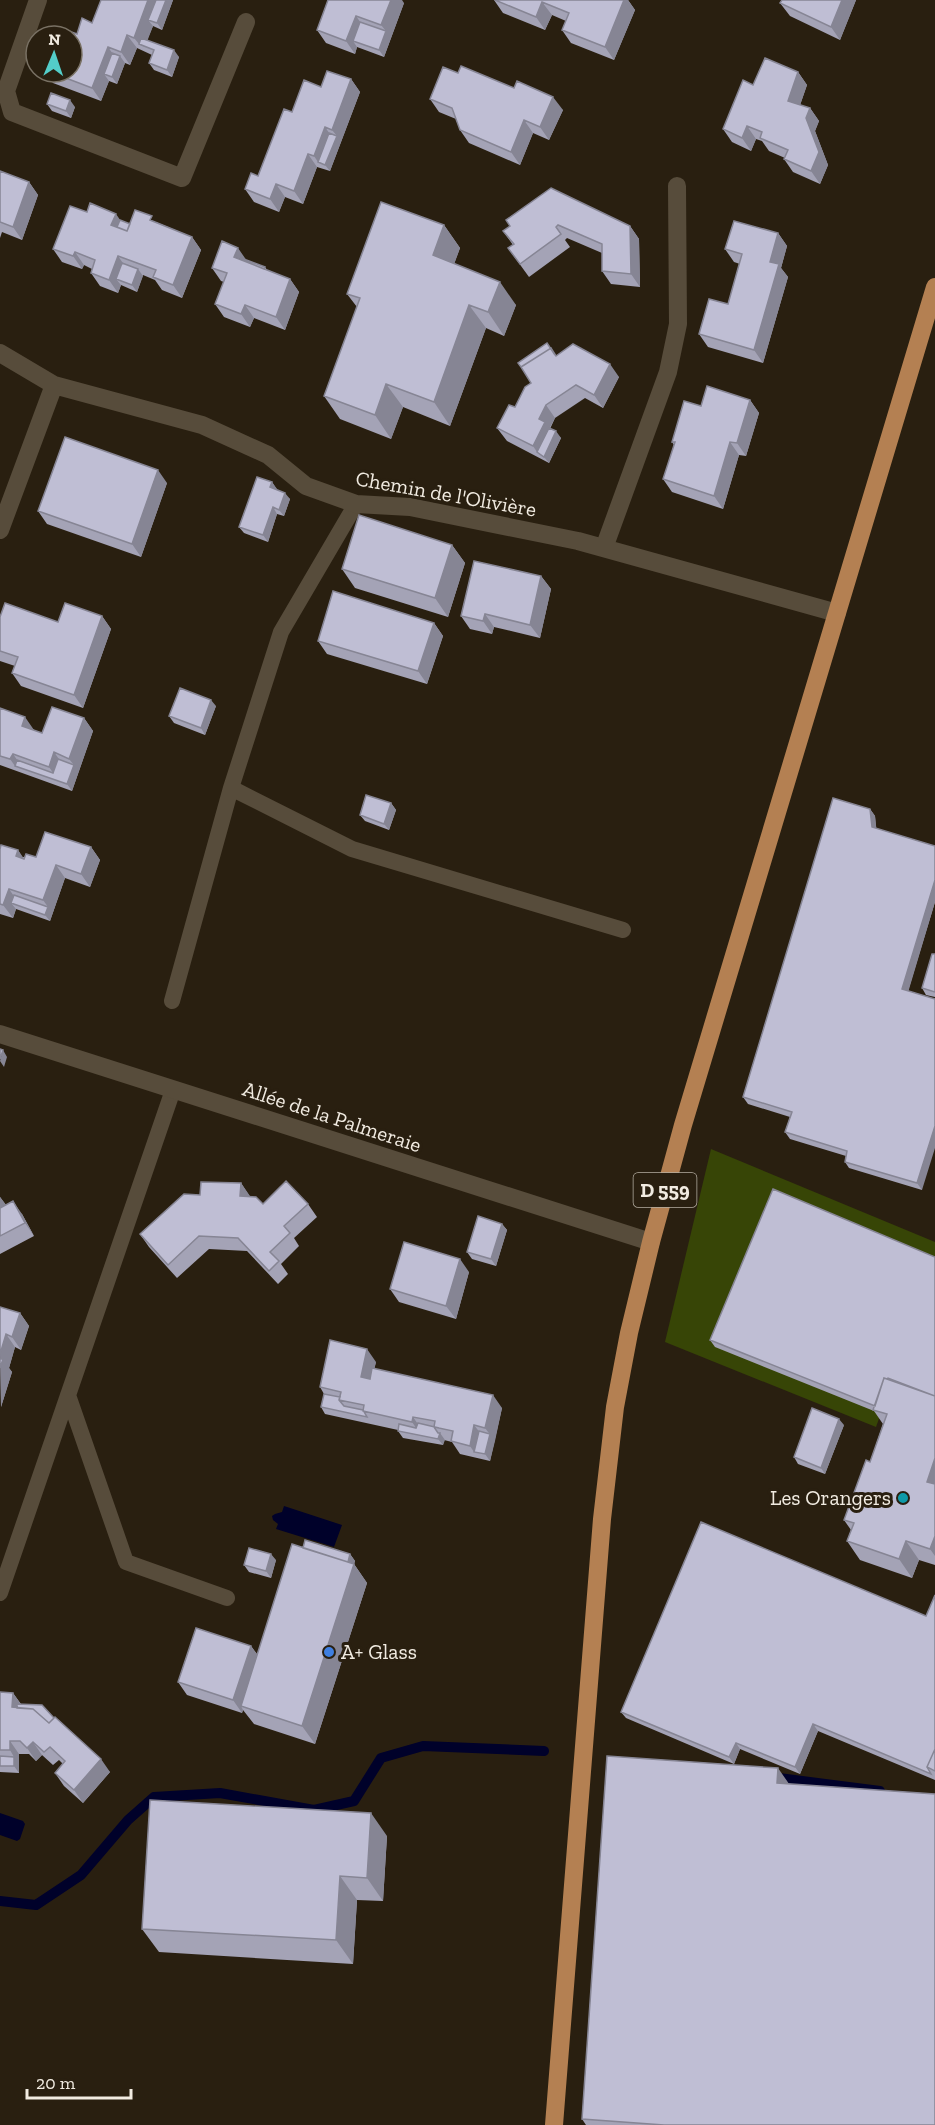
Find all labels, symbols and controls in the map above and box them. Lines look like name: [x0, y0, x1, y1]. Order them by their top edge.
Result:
north arrow: [24, 24, 84, 84]
text: N: [48, 30, 61, 49]
street label: Chemin de l'Olivière: [354, 465, 538, 522]
street label: Allée de la Palmeraie: [240, 1076, 425, 1157]
road number: D 559: [634, 1173, 696, 1207]
place label: Les Orangers: [770, 1485, 891, 1510]
marker: Les Orangers: [896, 1491, 910, 1505]
place label: A+ Glass: [341, 1639, 417, 1664]
marker: A+ Glass: [322, 1645, 336, 1659]
scale bar: [27, 2062, 130, 2100]
text: 20 m: [36, 2072, 76, 2094]

